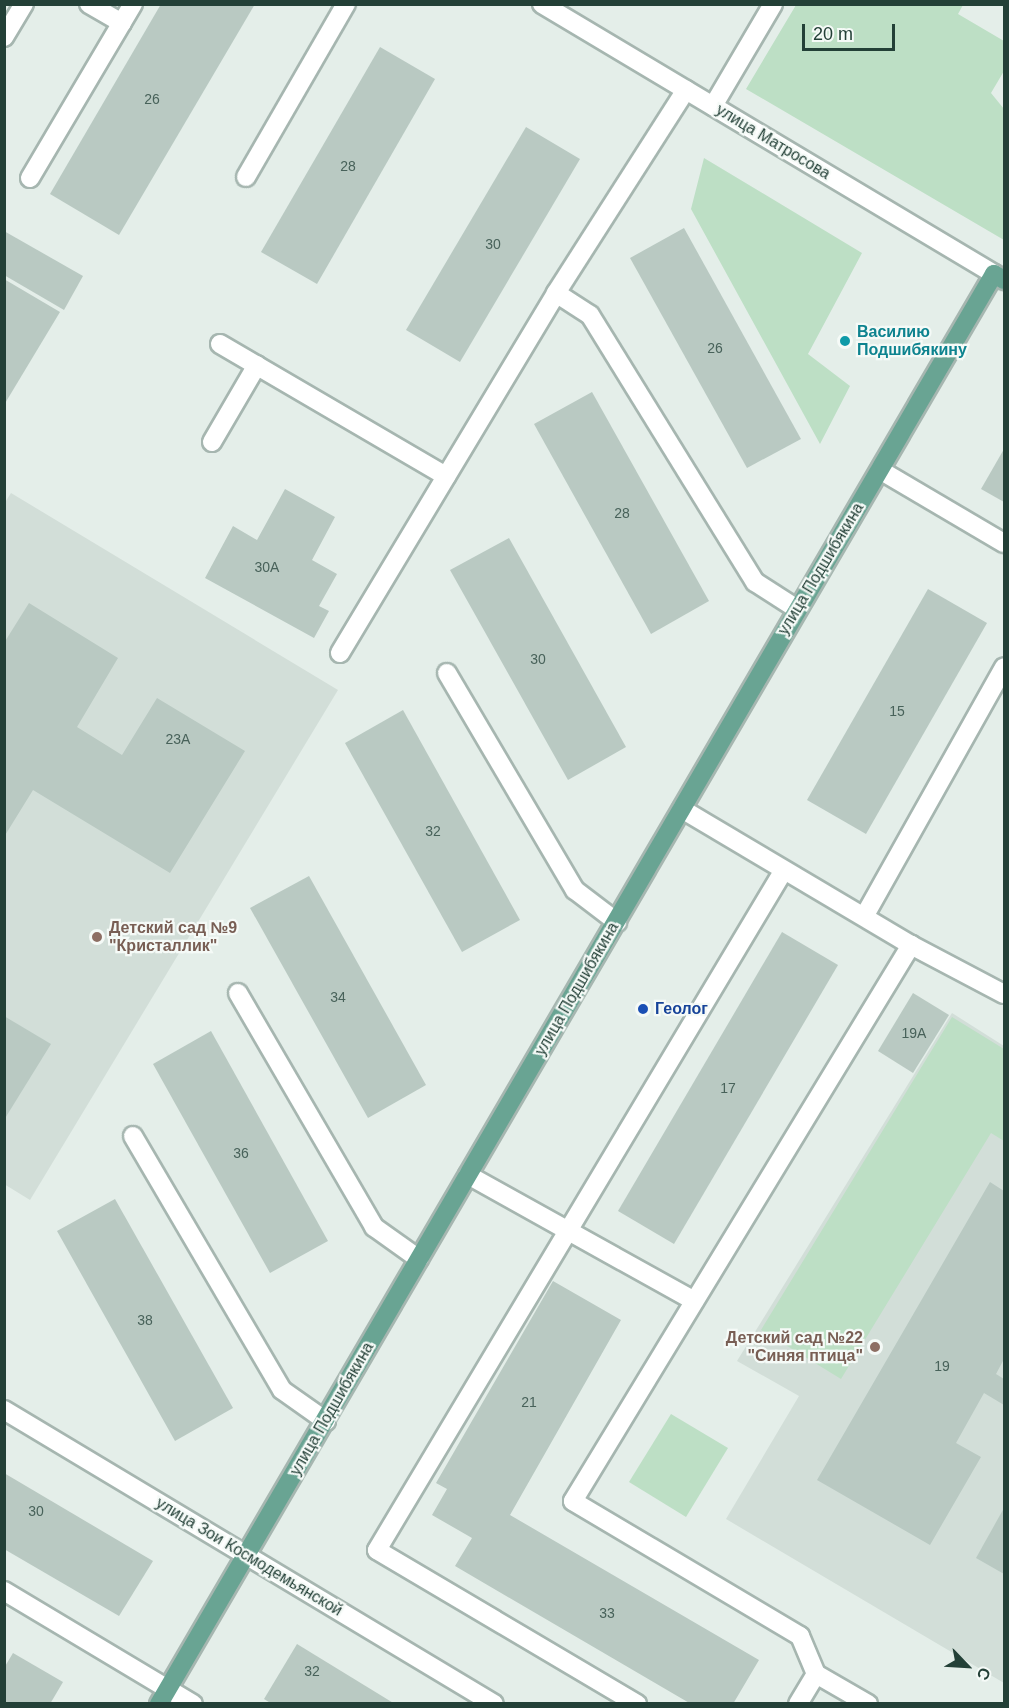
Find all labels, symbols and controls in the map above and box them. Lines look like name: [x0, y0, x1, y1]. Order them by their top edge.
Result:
scale bar: [805, 12, 898, 50]
text: 20 m: [813, 24, 853, 44]
house number: 26: [144, 91, 160, 107]
street label: улица Матросова: [712, 100, 834, 184]
house number: 28: [340, 158, 356, 174]
house number: 30: [485, 236, 501, 252]
place label: Василию Подшибякину: [857, 322, 967, 360]
marker: Василию Подшибякину: [838, 334, 852, 348]
house number: 26: [707, 340, 723, 356]
street label: улица Подшибякина: [774, 499, 868, 639]
house number: 28: [614, 505, 630, 521]
house number: 30А: [255, 559, 279, 575]
house number: 30: [530, 651, 546, 667]
house number: 15: [889, 703, 905, 719]
house number: 23А: [166, 731, 190, 747]
house number: 32: [425, 823, 441, 839]
place label: Детский сад №9 "Кристаллик": [109, 918, 237, 956]
street label: улица Подшибякина: [531, 919, 623, 1059]
marker: Детский сад №9 "Кристаллик": [90, 930, 104, 944]
house number: 34: [330, 989, 346, 1005]
place label: Геолог: [655, 999, 708, 1019]
marker: Геолог: [636, 1002, 650, 1016]
house number: 19А: [902, 1025, 926, 1041]
house number: 17: [720, 1080, 736, 1096]
house number: 36: [233, 1145, 249, 1161]
house number: 38: [137, 1312, 153, 1328]
place label: Детский сад №22 "Синяя птица": [726, 1328, 863, 1366]
street label: улица Подшибякина: [286, 1339, 378, 1479]
marker: Детский сад №22 "Синяя птица": [868, 1340, 882, 1354]
house number: 19: [934, 1358, 950, 1374]
house number: 21: [521, 1394, 537, 1410]
street label: улица Зои Космодемьянской: [152, 1494, 346, 1620]
house number: 30: [28, 1503, 44, 1519]
house number: 33: [599, 1605, 615, 1621]
north arrow: [937, 1636, 997, 1696]
house number: 32: [304, 1663, 320, 1679]
text: С: [974, 1665, 994, 1683]

